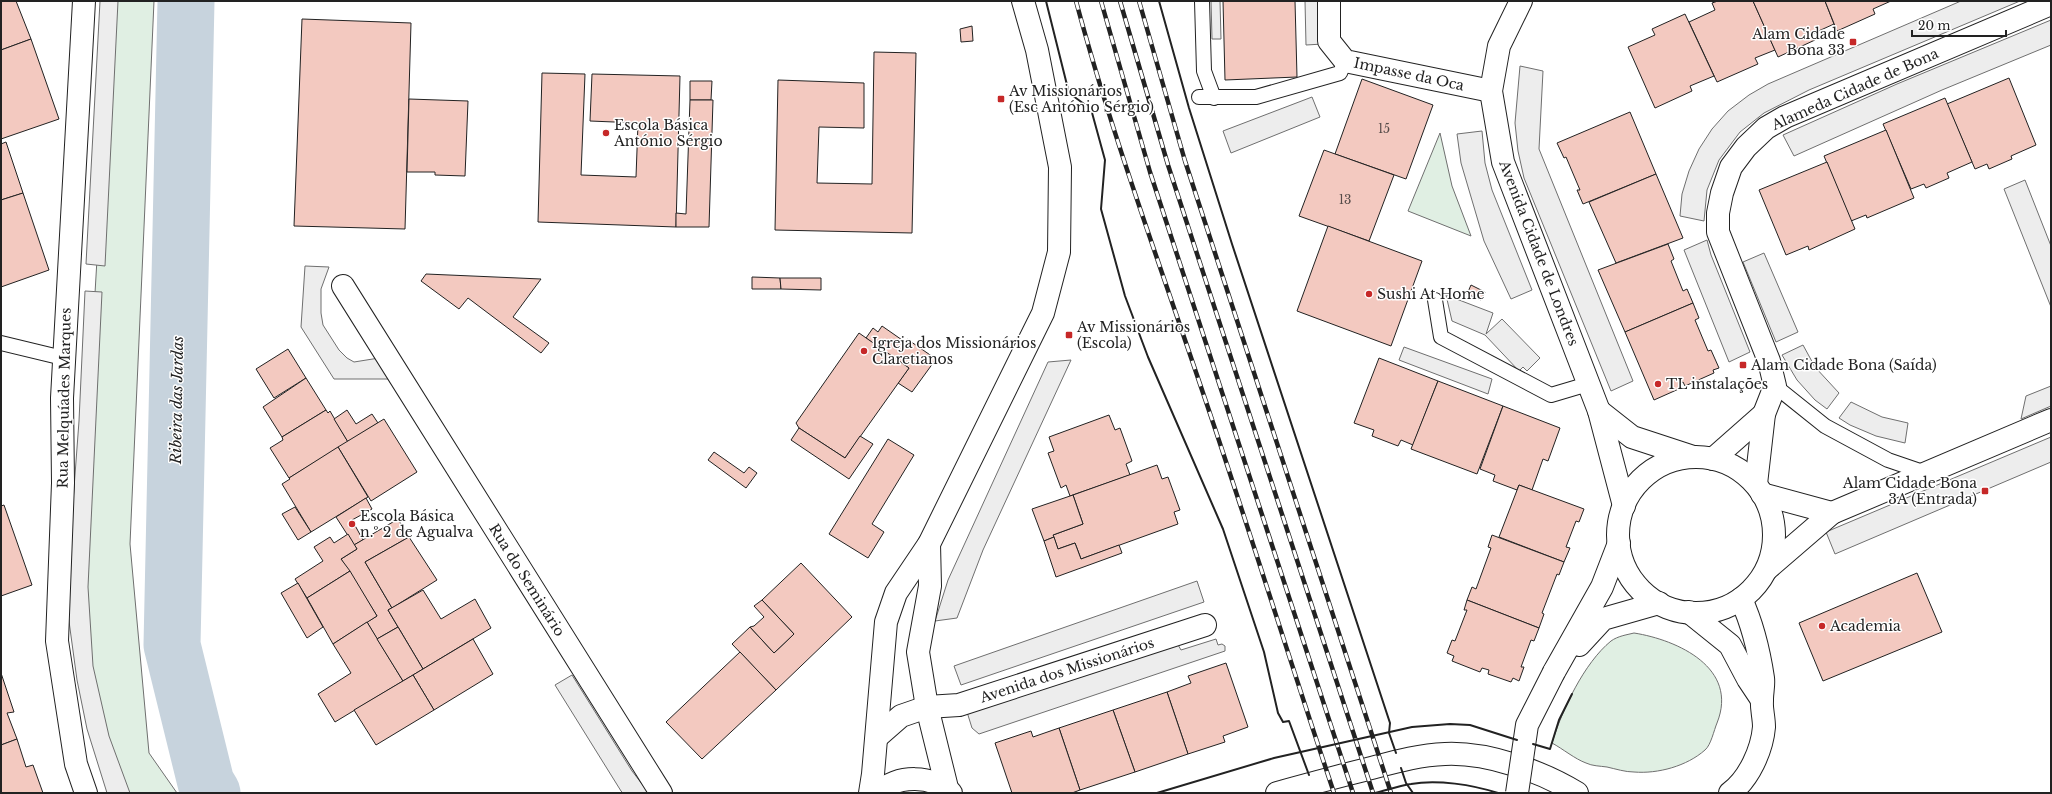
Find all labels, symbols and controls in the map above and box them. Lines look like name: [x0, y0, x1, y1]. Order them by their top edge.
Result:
scale bar: [1912, 12, 2006, 38]
text: 20 m: [1918, 18, 1950, 33]
place label: Alam Cidade Bona 33: [1751, 25, 1845, 59]
marker: Alam Cidade Bona 33: [1848, 37, 1858, 47]
street label: Alameda Cidade de Bona: [1768, 44, 1941, 134]
street label: Impasse da Oca: [1352, 54, 1466, 95]
place label: Av Missionários (Esc António Sérgio): [1008, 82, 1154, 116]
marker: Av Missionários (Esc António Sérgio): [996, 94, 1006, 104]
place label: Escola Básica António Sérgio: [613, 116, 723, 150]
house number: 15: [1378, 121, 1390, 136]
marker: Escola Básica António Sérgio: [601, 128, 611, 138]
street label: Avenida Cidade de Londres: [1495, 157, 1583, 348]
house number: 13: [1339, 192, 1351, 207]
place label: Sushi At Home: [1377, 285, 1484, 303]
marker: Sushi At Home: [1364, 289, 1374, 299]
street label: Rua Melquíades Marques: [53, 307, 75, 489]
place label: Av Missionários (Escola): [1076, 318, 1190, 352]
marker: Av Missionários (Escola): [1064, 330, 1074, 340]
place label: Igreja dos Missionários Claretianos: [872, 334, 1036, 368]
water label: Ribeira das Jardas: [166, 335, 187, 465]
marker: Igreja dos Missionários Claretianos: [859, 346, 869, 356]
place label: Alam Cidade Bona (Saída): [1750, 356, 1937, 374]
marker: Alam Cidade Bona (Saída): [1738, 360, 1748, 370]
place label: TL instalações: [1666, 375, 1768, 393]
marker: TL instalações: [1653, 379, 1663, 389]
place label: Alam Cidade Bona 3A (Entrada): [1842, 474, 1977, 508]
marker: Alam Cidade Bona 3A (Entrada): [1980, 486, 1990, 496]
place label: Escola Básica n.º 2 de Agualva: [360, 507, 474, 541]
marker: Escola Básica n.º 2 de Agualva: [347, 519, 357, 529]
street label: Rua do Seminário: [485, 520, 569, 640]
place label: Academia: [1829, 617, 1901, 635]
marker: Academia: [1817, 621, 1827, 631]
street label: Avenida dos Missionários: [977, 633, 1156, 707]

